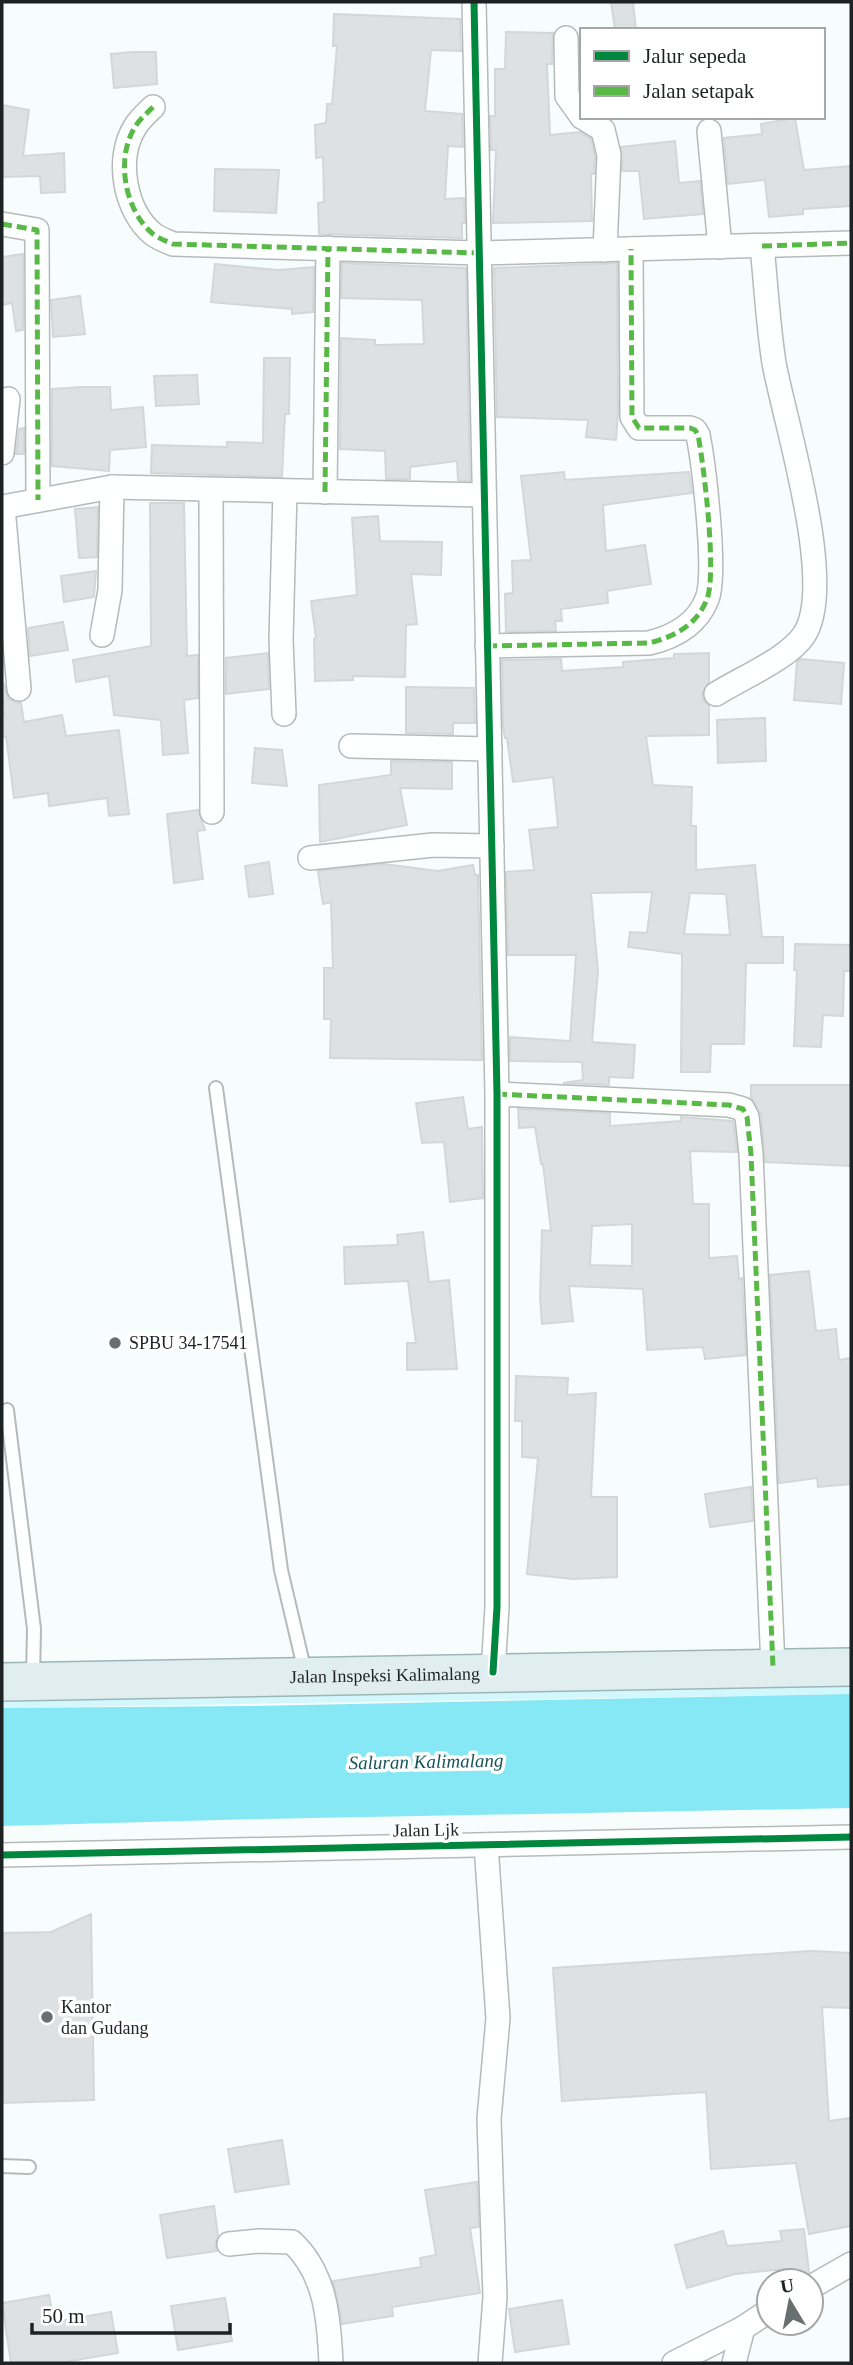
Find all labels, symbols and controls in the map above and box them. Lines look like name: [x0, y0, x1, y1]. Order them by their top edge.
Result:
legend: [580, 28, 825, 119]
text: Jalur sepeda: [643, 44, 747, 68]
text: Jalan setapak: [643, 79, 755, 103]
place label: SPBU 34-17541: [129, 1333, 248, 1353]
marker: SPBU 34-17541: [107, 1335, 123, 1351]
street label: Jalan Inspeksi Kalimalang: [290, 1664, 480, 1687]
water label: Saluran Kalimalang: [349, 1750, 504, 1773]
street label: Jalan Ljk: [393, 1819, 459, 1841]
place label: Kantor dan Gudang: [61, 1997, 148, 2038]
marker: Kantor dan Gudang: [39, 2009, 55, 2025]
north arrow: [755, 2267, 825, 2337]
text: U: [779, 2274, 796, 2297]
scale bar: [32, 2292, 229, 2336]
text: 50 m: [42, 2304, 85, 2328]

